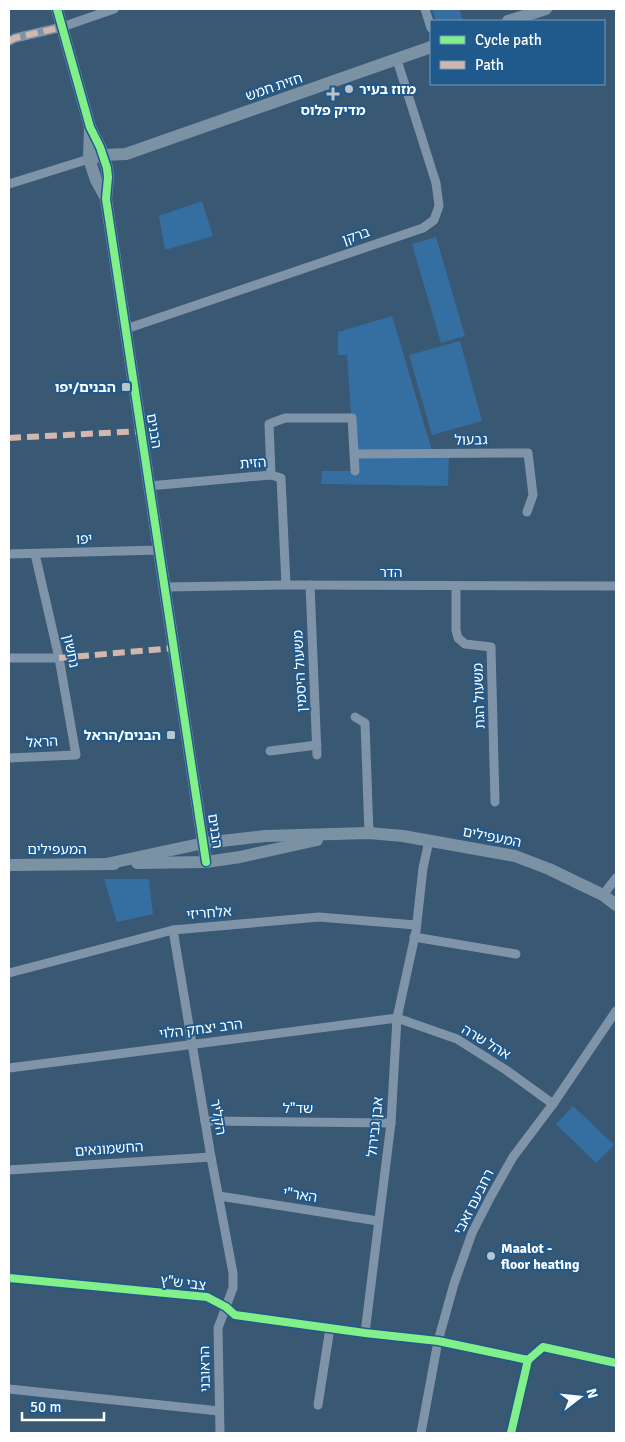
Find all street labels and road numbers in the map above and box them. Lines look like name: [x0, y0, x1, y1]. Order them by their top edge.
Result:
street label: חזית חמש: [243, 69, 305, 105]
street label: ברקן: [340, 223, 372, 249]
street label: הבנים: [143, 412, 165, 450]
street label: גבעול: [454, 431, 488, 449]
street label: הזית: [239, 454, 267, 472]
street label: יפו: [75, 530, 93, 548]
street label: הדר: [379, 564, 403, 581]
street label: משעול היסמין: [289, 630, 311, 712]
street label: נחשון: [59, 633, 83, 669]
street label: משעול הגת: [469, 663, 489, 729]
street label: הראל: [25, 733, 59, 751]
street label: הבנים: [204, 812, 226, 850]
street label: המעפילים: [461, 823, 523, 851]
street label: המעפילים: [27, 841, 87, 858]
street label: אלחריזי: [186, 903, 233, 923]
street label: הרב יצחק הלוי: [158, 1015, 244, 1043]
street label: אהל שרה: [458, 1021, 514, 1063]
street label: אבן גבירול: [363, 1096, 387, 1158]
street label: הקליר: [206, 1098, 230, 1136]
street label: שד"ל: [283, 1100, 313, 1117]
street label: החשמונאים: [74, 1138, 144, 1160]
street label: רחבעם זאבי: [450, 1166, 498, 1238]
street label: האר"י: [282, 1184, 318, 1206]
street label: צבי ש"ץ: [159, 1272, 207, 1294]
street label: הראובני: [196, 1346, 214, 1392]

